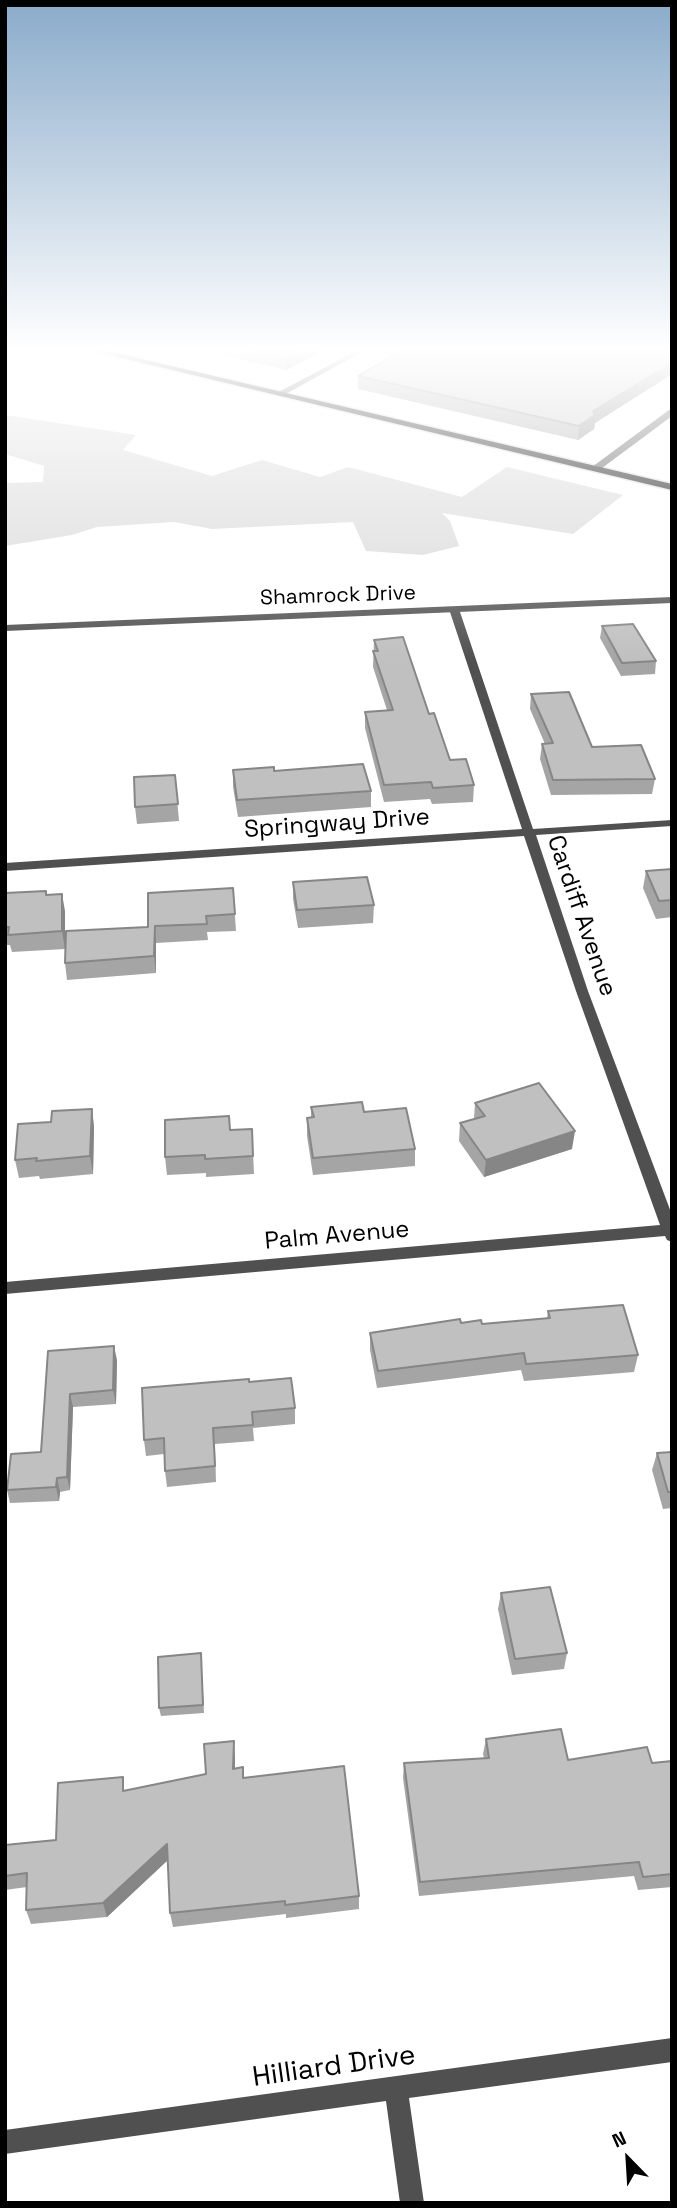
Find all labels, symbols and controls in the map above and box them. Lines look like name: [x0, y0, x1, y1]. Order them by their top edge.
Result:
street label: Shamrock Drive: [260, 581, 416, 611]
street label: Springway Drive: [243, 803, 431, 845]
street label: Cardiff Avenue: [540, 832, 622, 1000]
street label: Palm Avenue: [263, 1215, 411, 1257]
street label: Hilliard Drive: [250, 2039, 418, 2095]
north arrow: [593, 2124, 663, 2194]
text: N: [608, 2125, 630, 2153]

